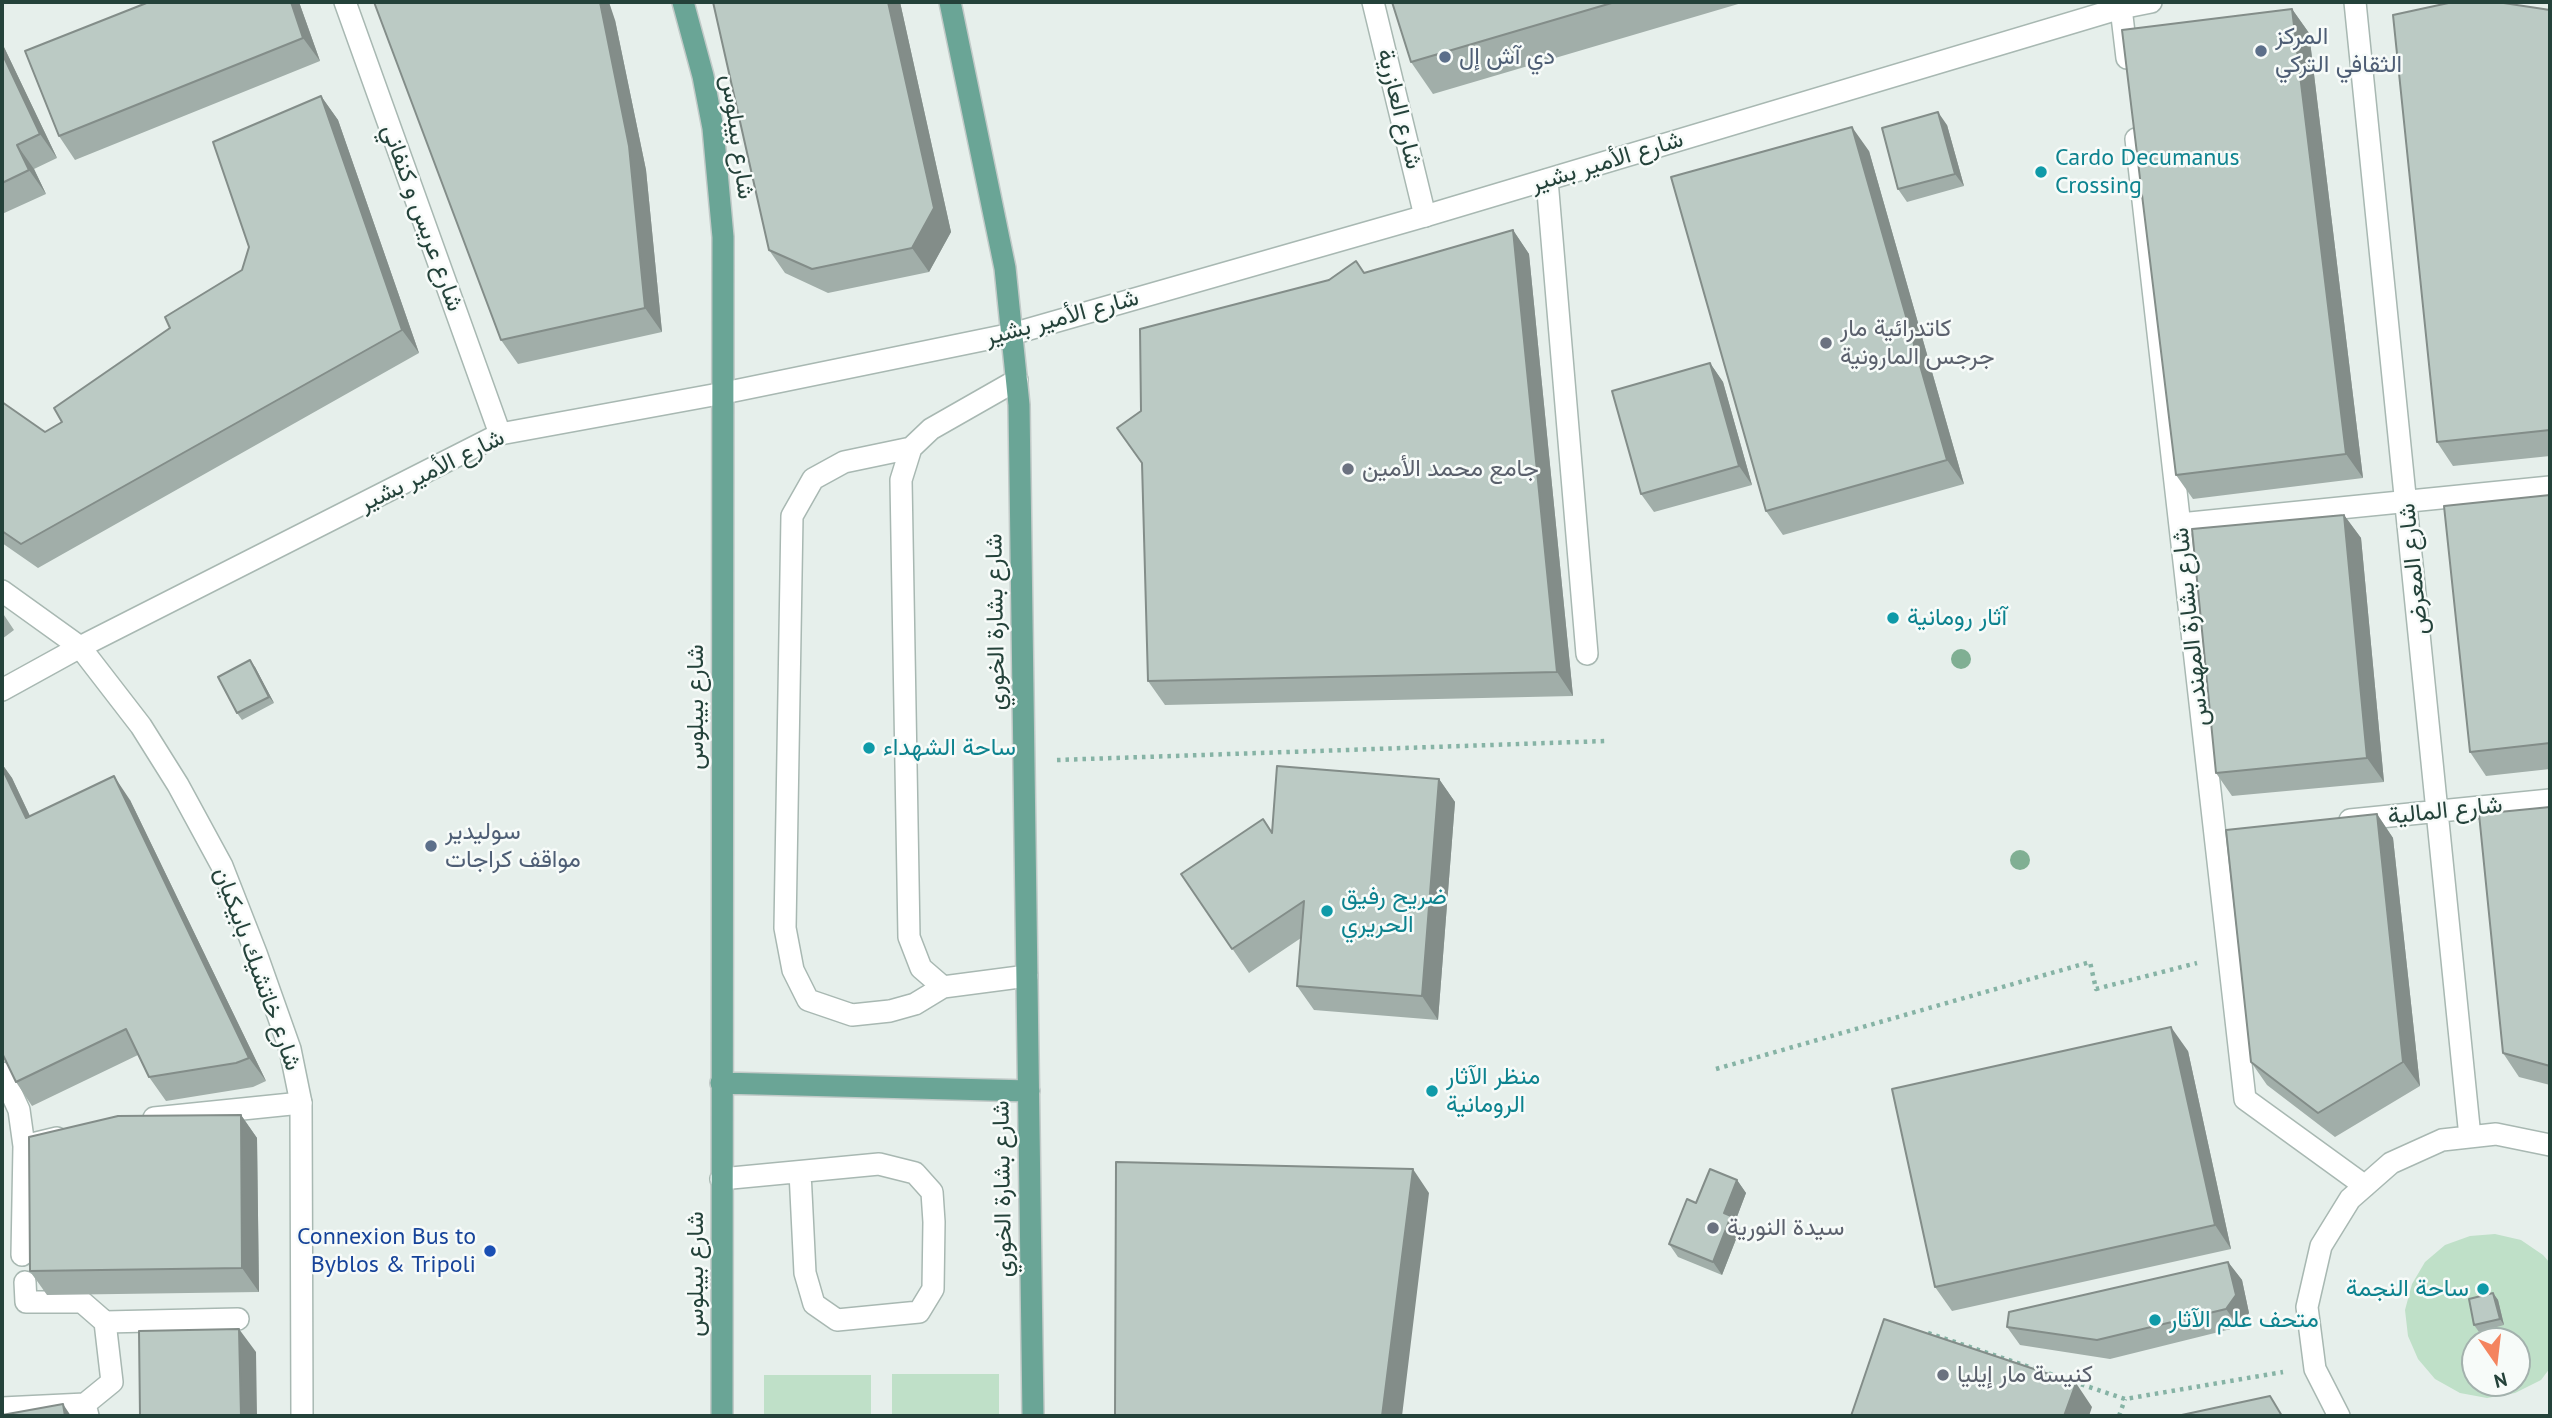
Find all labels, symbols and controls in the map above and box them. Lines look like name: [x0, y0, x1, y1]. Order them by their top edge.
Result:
place label: المركز الثقافي التركي: [2275, 23, 2402, 79]
place label: دي آش إل: [1459, 43, 1555, 71]
marker: المركز الثقافي التركي: [2253, 43, 2269, 59]
street label: شارع العازرية: [1370, 46, 1428, 172]
marker: دي آش إل: [1437, 49, 1453, 65]
street label: شارع بيبلوس: [714, 73, 760, 201]
street label: شارع عريس و كنفاني: [375, 121, 469, 315]
street label: شارع الأمير بشير: [1527, 125, 1687, 199]
place label: Cardo Decumanus Crossing: [2055, 144, 2239, 200]
marker: Cardo Decumanus Crossing: [2033, 164, 2049, 180]
street label: شارع الأمير بشير: [982, 284, 1142, 352]
place label: كاتدرائية مار جرجس المارونية: [1840, 315, 1995, 371]
marker: كاتدرائية مار جرجس المارونية: [1818, 335, 1834, 351]
street label: شارع الأمير بشير: [355, 423, 509, 519]
place label: جامع محمد الأمين: [1362, 455, 1539, 483]
marker: جامع محمد الأمين: [1340, 461, 1356, 477]
street label: شارع المعرض: [2393, 502, 2435, 636]
street label: شارع بشارة المهندس: [2166, 526, 2216, 728]
street label: شارع بشارة الخوري: [980, 533, 1012, 711]
place label: آثار رومانية: [1907, 604, 2007, 632]
marker: آثار رومانية: [1885, 610, 1901, 626]
street label: شارع بيبلوس: [682, 644, 710, 770]
place label: ساحة الشهداء: [883, 734, 1016, 762]
marker: ساحة الشهداء: [861, 740, 877, 756]
street label: شارع المالية: [2386, 791, 2504, 831]
place label: سوليدير مواقف كراجات: [445, 818, 581, 874]
marker: سوليدير مواقف كراجات: [423, 838, 439, 854]
street label: شارع خاتشيك بابيكيان: [207, 863, 307, 1075]
place label: ضريح رفيق الحريري: [1341, 883, 1447, 939]
marker: ضريح رفيق الحريري: [1319, 903, 1335, 919]
place label: منظر الآثار الرومانية: [1446, 1063, 1540, 1119]
marker: منظر الآثار الرومانية: [1424, 1083, 1440, 1099]
street label: شارع بشارة الخوري: [987, 1100, 1019, 1278]
street label: شارع بيبلوس: [682, 1211, 710, 1337]
place label: سيدة النورية: [1727, 1214, 1844, 1242]
marker: سيدة النورية: [1705, 1220, 1721, 1236]
place label: Connexion Bus to Byblos & Tripoli: [297, 1223, 476, 1279]
marker: Connexion Bus to Byblos & Tripoli: [482, 1243, 498, 1259]
place label: ساحة النجمة: [2346, 1275, 2469, 1303]
marker: ساحة النجمة: [2475, 1281, 2491, 1297]
place label: متحف علم الآثار: [2169, 1306, 2319, 1334]
marker: متحف علم الآثار: [2147, 1312, 2163, 1328]
north arrow: [2461, 1327, 2531, 1397]
place label: كنيسة مار إيليا: [1957, 1361, 2093, 1389]
marker: كنيسة مار إيليا: [1935, 1367, 1951, 1383]
text: N: [2492, 1367, 2510, 1394]

